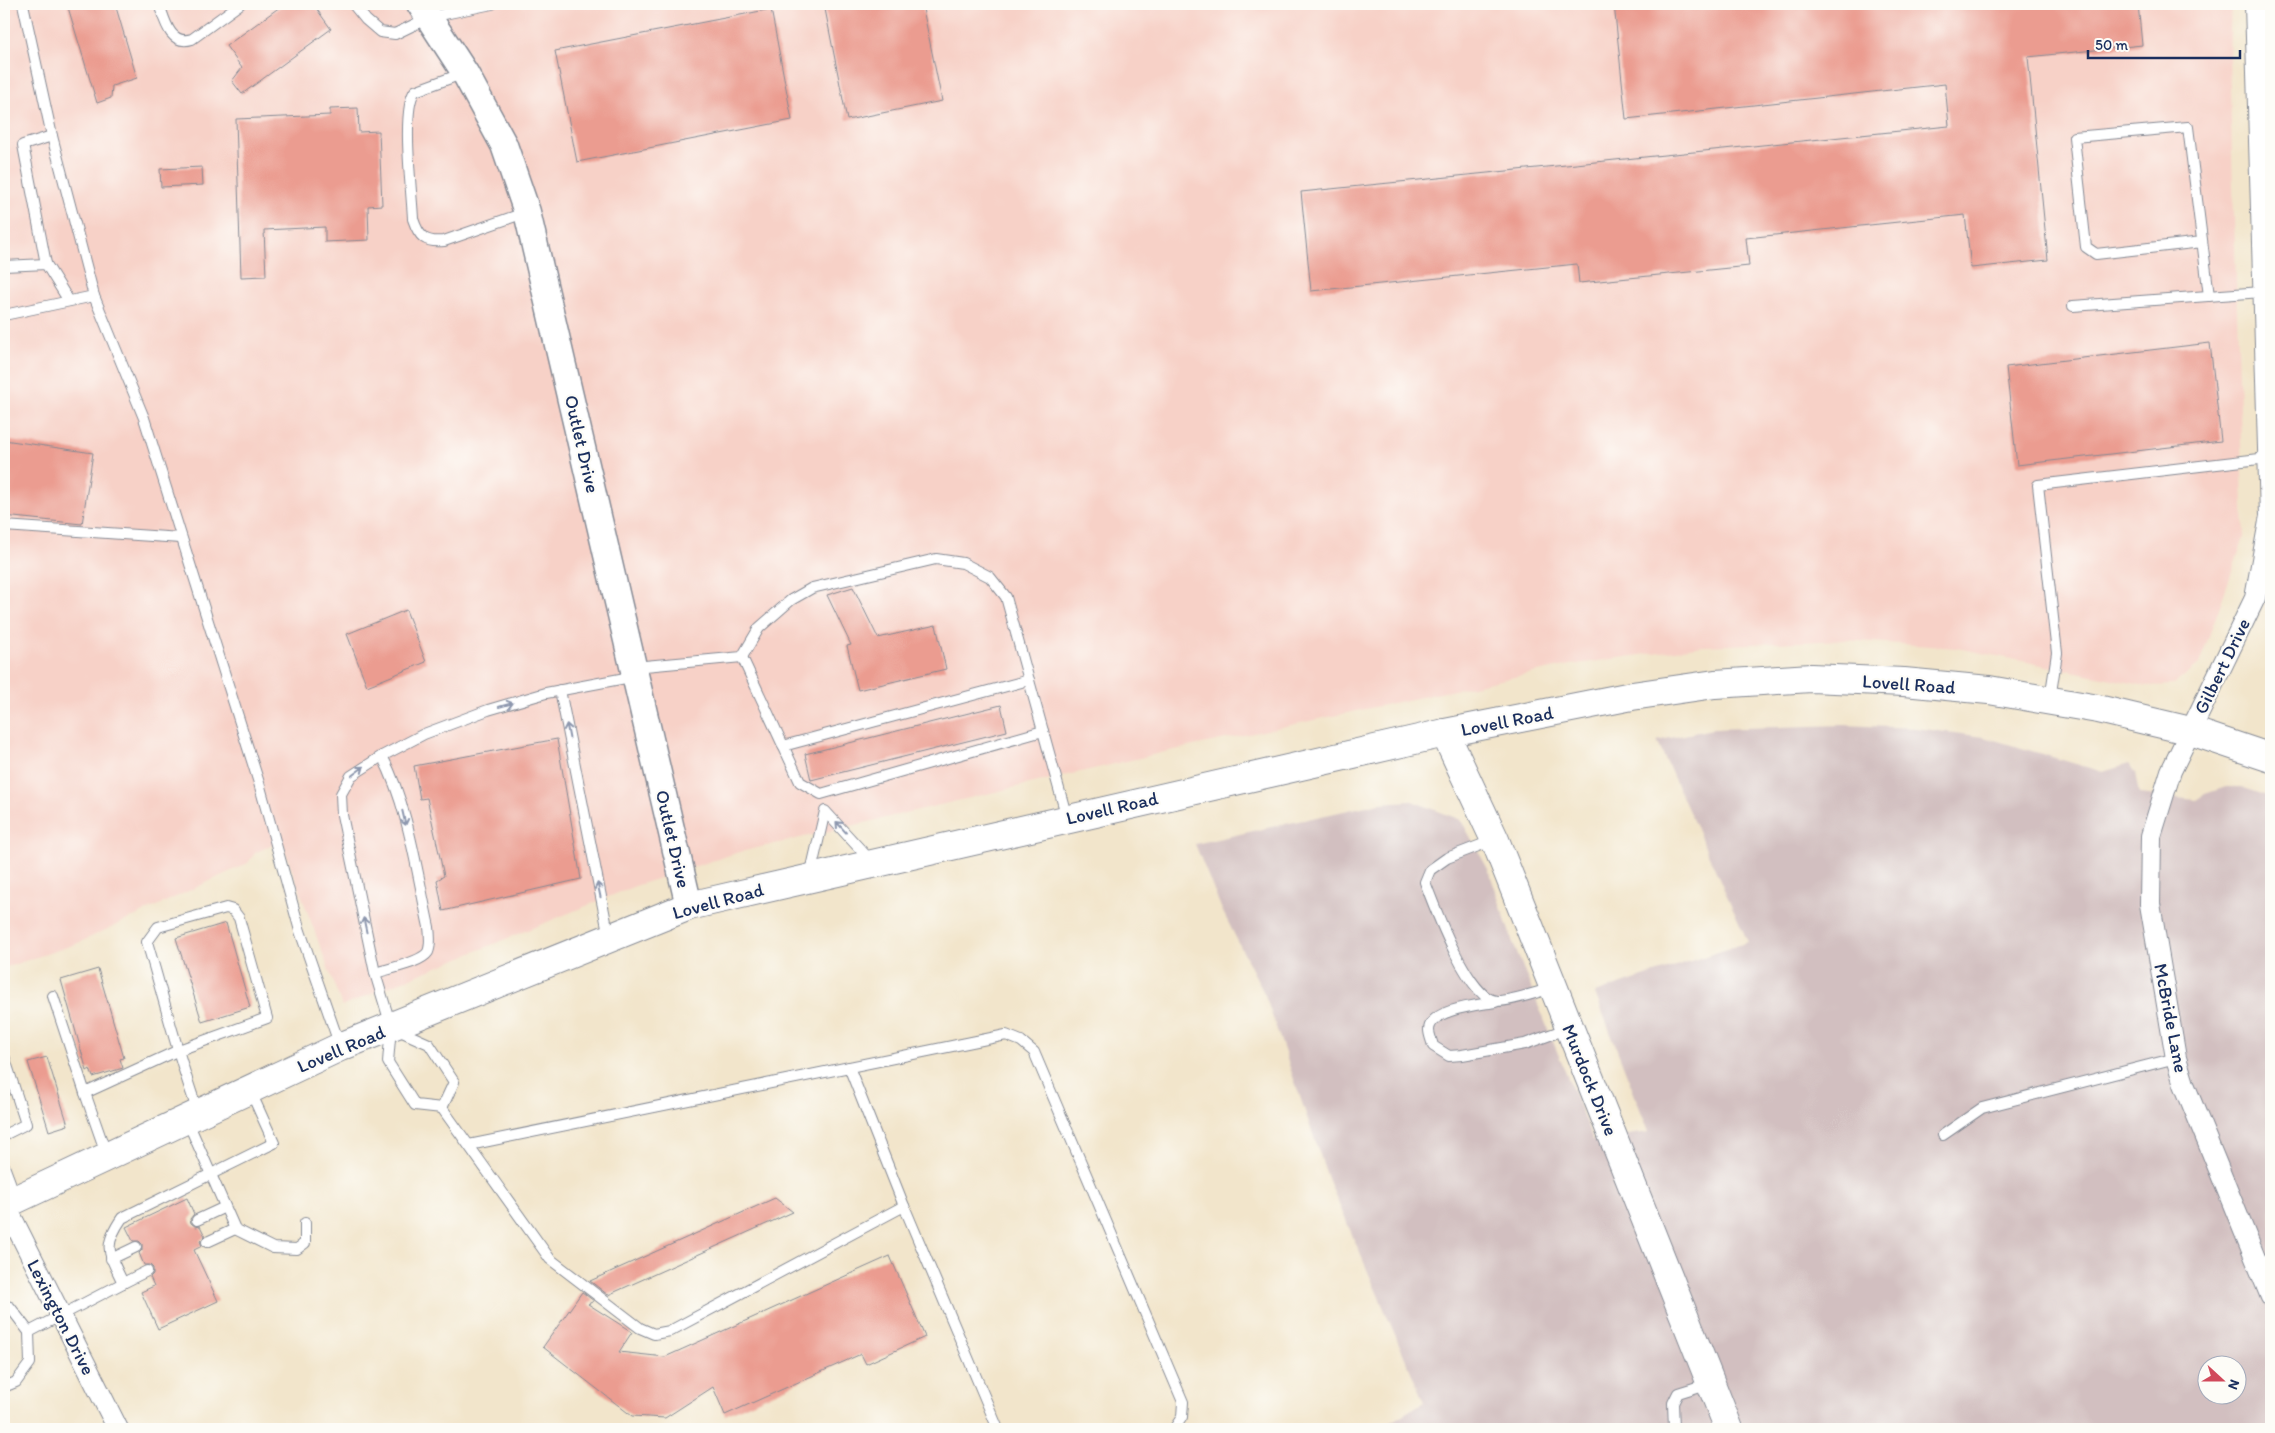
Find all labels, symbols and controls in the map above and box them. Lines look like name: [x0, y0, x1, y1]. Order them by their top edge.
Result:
scale bar: [2088, 28, 2240, 60]
text: 50 m: [2095, 36, 2128, 54]
street label: Outlet Drive: [560, 393, 604, 495]
street label: Gilbert Drive: [2189, 614, 2255, 718]
street label: Lovell Road: [1861, 669, 1957, 699]
one-way arrow: [497, 699, 513, 709]
street label: Lovell Road: [1459, 701, 1556, 741]
one-way arrow: [562, 723, 572, 739]
one-way arrow: [351, 766, 365, 776]
street label: Lovell Road: [1064, 786, 1161, 830]
street label: Outlet Drive: [651, 788, 695, 890]
one-way arrow: [400, 809, 409, 825]
one-way arrow: [835, 821, 847, 834]
street label: Lovell Road: [670, 878, 767, 924]
one-way arrow: [594, 883, 603, 899]
one-way arrow: [360, 917, 369, 933]
street label: McBride Lane: [2149, 961, 2193, 1075]
street label: Lovell Road: [293, 1020, 389, 1078]
street label: Murdock Drive: [1557, 1021, 1623, 1139]
street label: Lexington Drive: [22, 1255, 100, 1379]
north arrow: [2198, 1356, 2248, 1406]
text: N: [2224, 1377, 2243, 1392]

